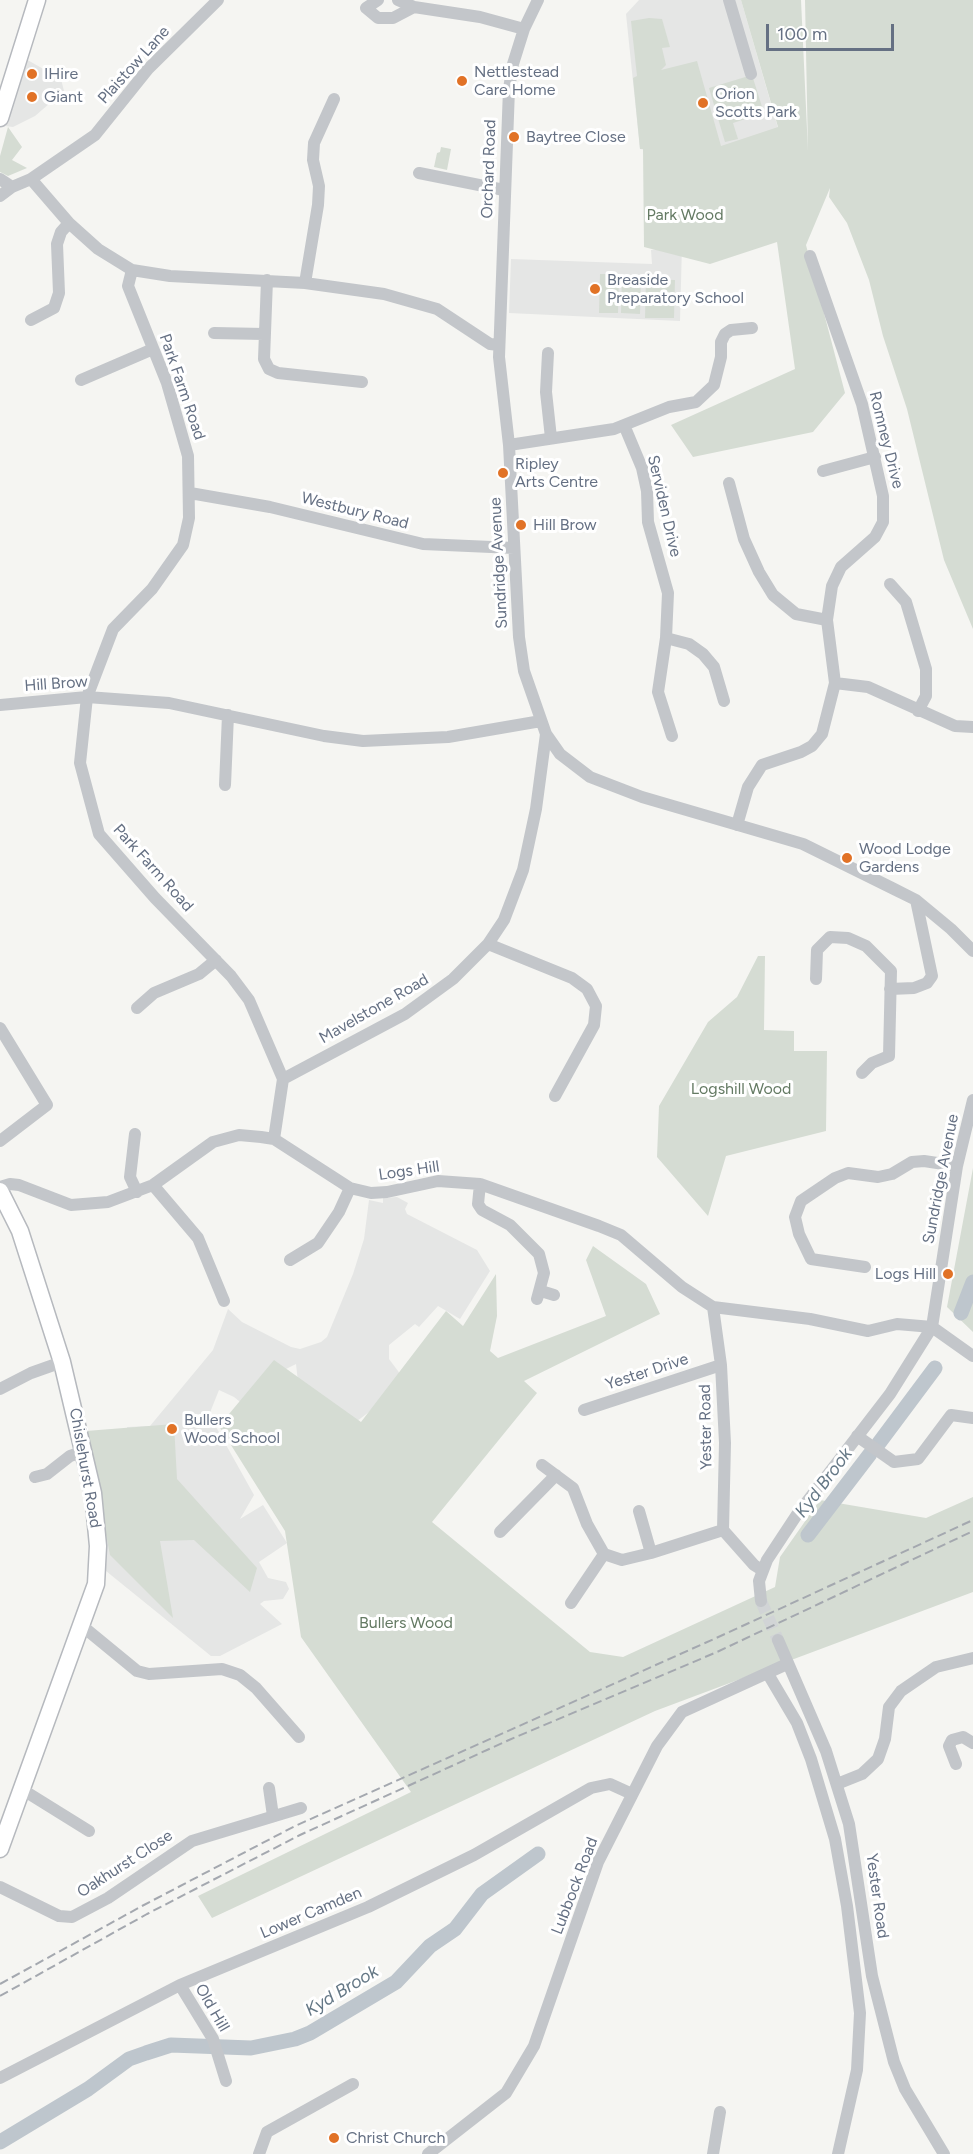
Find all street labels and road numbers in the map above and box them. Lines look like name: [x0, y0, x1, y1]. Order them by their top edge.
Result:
street label: Plaistow Lane: [94, 22, 174, 108]
street label: Orchard Road: [478, 119, 500, 219]
street label: Park Farm Road: [155, 331, 209, 443]
street label: Romney Drive: [865, 389, 907, 491]
street label: Serviden Drive: [643, 453, 685, 559]
street label: Westbury Road: [299, 488, 411, 534]
street label: Sundridge Avenue: [486, 497, 512, 629]
street label: Hill Brow: [24, 672, 88, 696]
street label: Park Farm Road: [109, 820, 197, 916]
street label: Mavelstone Road: [316, 970, 432, 1048]
street label: Sundridge Avenue: [919, 1113, 963, 1245]
street label: Logs Hill: [377, 1157, 441, 1185]
street label: Yester Drive: [603, 1350, 691, 1394]
street label: Yester Road: [696, 1384, 716, 1470]
street label: Chislehurst Road: [65, 1407, 105, 1529]
street label: Oakhurst Close: [74, 1826, 176, 1902]
street label: Lubbock Road: [548, 1835, 602, 1937]
street label: Yester Road: [862, 1852, 892, 1940]
street label: Lower Camden: [257, 1883, 365, 1943]
street label: Old Hill: [191, 1981, 233, 2035]

